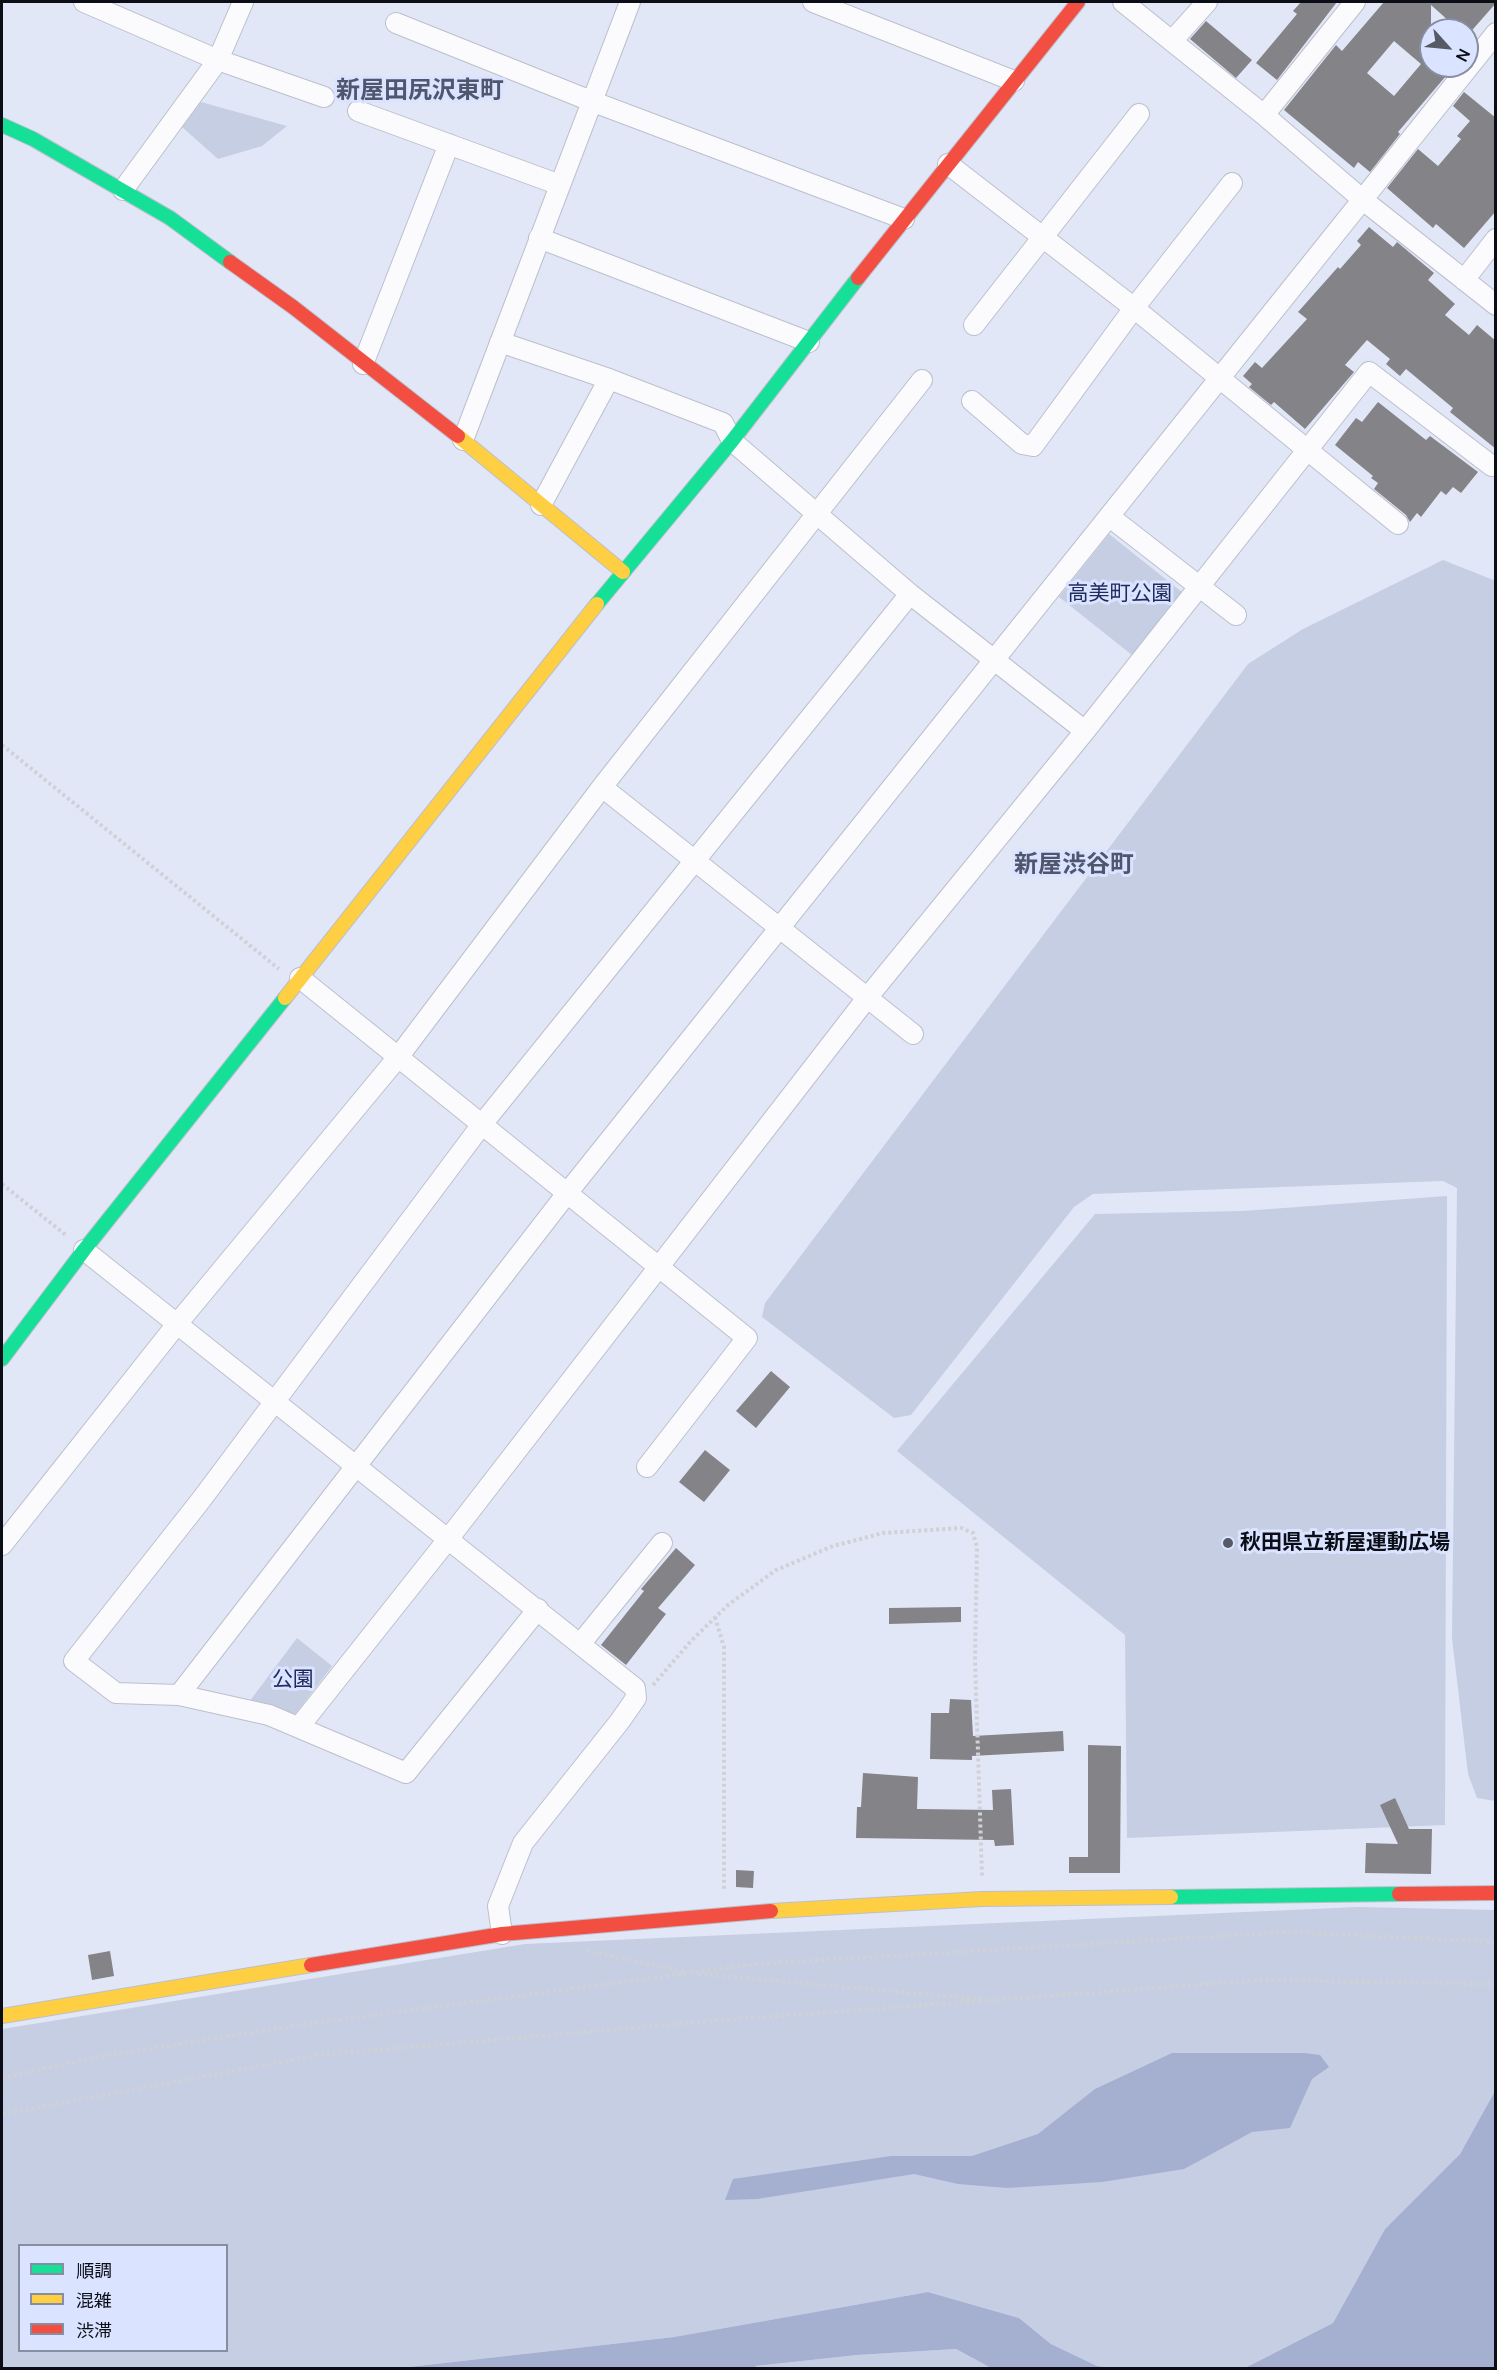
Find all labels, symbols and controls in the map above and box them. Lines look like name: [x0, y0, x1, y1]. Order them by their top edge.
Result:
north arrow: [1419, 18, 1479, 78]
text: N: [1451, 45, 1476, 65]
district label: 新屋田尻沢東町: [336, 77, 504, 105]
park label: 高美町公園: [1068, 581, 1172, 607]
district label: 新屋渋谷町: [1014, 851, 1134, 879]
place label: 秋田県立新屋運動広場: [1240, 1530, 1450, 1556]
marker: 秋田県立新屋運動広場: [1221, 1536, 1235, 1550]
park label: 公園: [272, 1667, 314, 1693]
legend: [18, 2244, 228, 2352]
text: 順調: [76, 2258, 112, 2282]
text: 混雑: [76, 2288, 112, 2312]
text: 渋滞: [76, 2318, 112, 2342]

